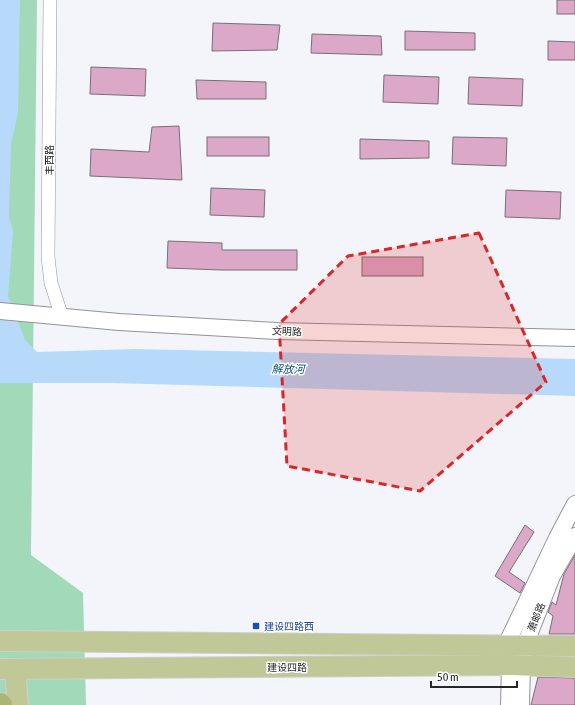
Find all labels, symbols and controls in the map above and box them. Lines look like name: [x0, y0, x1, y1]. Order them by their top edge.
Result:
street label: 丰西路: [44, 145, 55, 175]
street label: 文明路: [272, 325, 302, 338]
water label: 解放河: [271, 363, 307, 375]
street label: 萧邮路: [526, 601, 547, 633]
marker: 建设四路西: [251, 621, 261, 631]
place label: 建设四路西: [264, 621, 314, 632]
street label: 建设四路: [267, 662, 307, 673]
scale bar: [431, 663, 517, 689]
text: 50 m: [437, 670, 459, 684]

